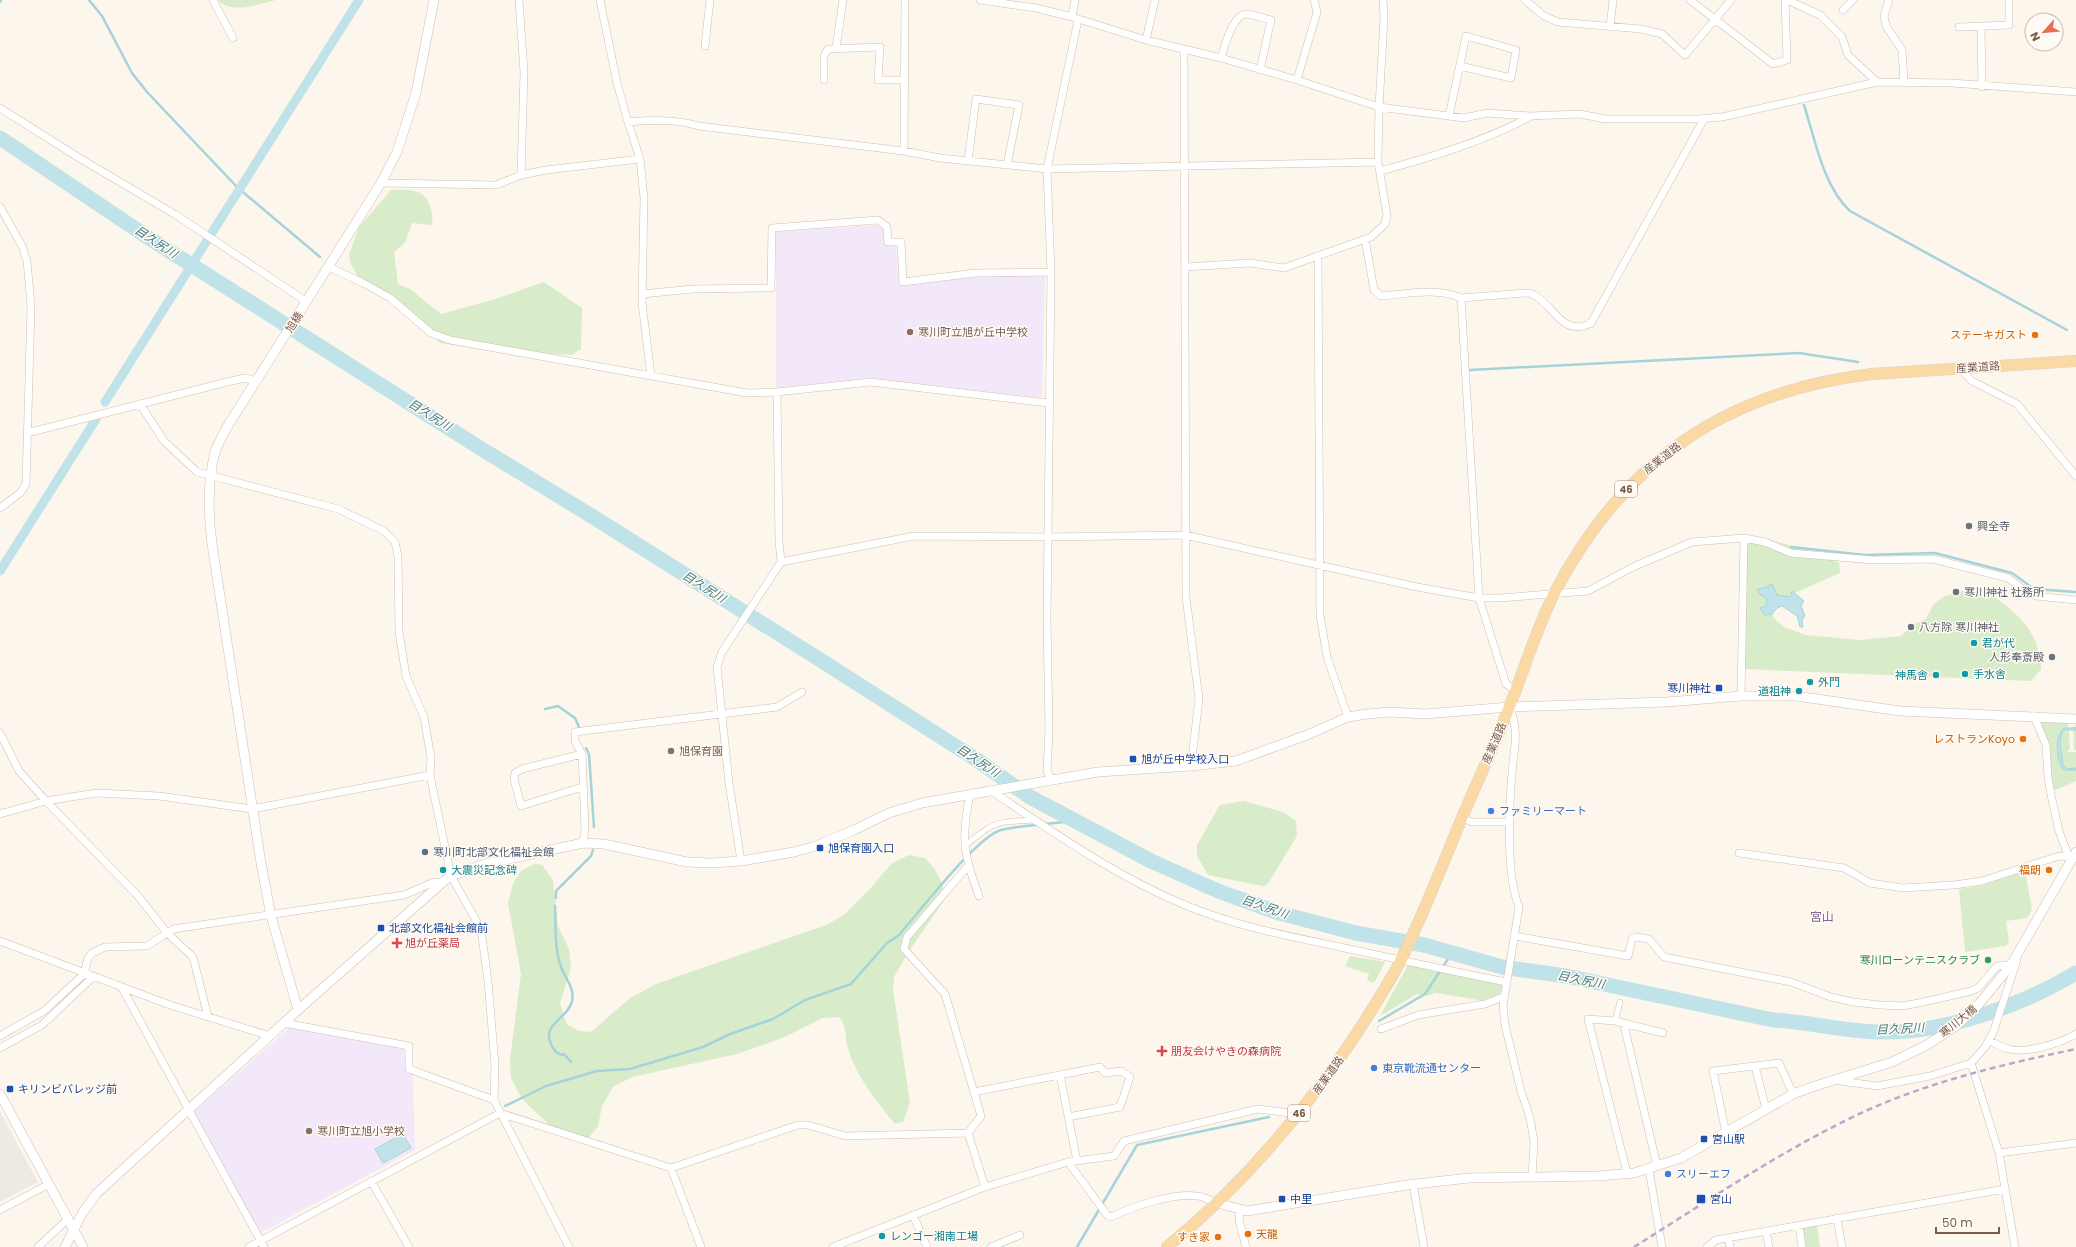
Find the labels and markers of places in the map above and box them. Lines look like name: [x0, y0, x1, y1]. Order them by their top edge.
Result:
place label: 寒川町立旭が丘中学校: [918, 324, 1028, 340]
marker: 寒川町立旭が丘中学校: [905, 327, 915, 337]
place label: ステーキガスト: [1950, 327, 2027, 343]
marker: ステーキガスト: [2030, 330, 2040, 340]
place label: 興全寺: [1977, 518, 2010, 534]
marker: 興全寺: [1964, 521, 1974, 531]
place label: 寒川神社 社務所: [1964, 584, 2045, 600]
marker: 寒川神社 社務所: [1951, 587, 1961, 597]
place label: 八方除 寒川神社: [1919, 619, 1999, 635]
marker: 八方除 寒川神社: [1906, 622, 1916, 632]
place label: 君が代: [1982, 635, 2015, 651]
marker: 君が代: [1969, 638, 1979, 648]
place label: 人形奉斎殿: [1989, 649, 2044, 665]
marker: 人形奉斎殿: [2047, 652, 2057, 662]
place label: 手水舎: [1973, 666, 2006, 682]
place label: 神馬舎: [1895, 667, 1928, 683]
marker: 手水舎: [1960, 669, 1970, 679]
marker: 神馬舎: [1931, 670, 1941, 680]
place label: 外門: [1818, 674, 1840, 690]
marker: 外門: [1805, 677, 1815, 687]
place label: 寒川神社: [1667, 680, 1711, 696]
marker: 寒川神社: [1714, 683, 1724, 693]
place label: 道祖神: [1758, 683, 1791, 699]
marker: 道祖神: [1794, 686, 1804, 696]
place label: レストランKoyo: [1933, 731, 2015, 747]
marker: レストランKoyo: [2018, 734, 2028, 744]
place label: 旭保育園: [679, 743, 723, 759]
marker: 旭保育園: [666, 746, 676, 756]
place label: 旭が丘中学校入口: [1141, 751, 1229, 767]
marker: 旭が丘中学校入口: [1128, 754, 1138, 764]
place label: ファミリーマート: [1499, 803, 1587, 819]
marker: ファミリーマート: [1486, 806, 1496, 816]
place label: 旭保育園入口: [828, 840, 894, 856]
marker: 旭保育園入口: [815, 843, 825, 853]
place label: 寒川町北部文化福祉会館: [433, 844, 554, 860]
marker: 寒川町北部文化福祉会館: [420, 847, 430, 857]
place label: 大震災記念碑: [451, 862, 517, 878]
place label: 福朗: [2019, 862, 2041, 878]
marker: 大震災記念碑: [438, 865, 448, 875]
marker: 福朗: [2044, 865, 2054, 875]
place label: 北部文化福祉会館前: [389, 920, 488, 936]
marker: 北部文化福祉会館前: [376, 923, 386, 933]
place label: 旭が丘薬局: [405, 935, 460, 951]
marker: 旭が丘薬局: [392, 938, 402, 948]
place label: 寒川ローンテニスクラブ: [1860, 952, 1980, 968]
marker: 寒川ローンテニスクラブ: [1983, 955, 1993, 965]
place label: 朋友会けやきの森病院: [1171, 1043, 1281, 1059]
marker: 朋友会けやきの森病院: [1156, 1045, 1168, 1057]
place label: 東京靴流通センター: [1382, 1060, 1481, 1076]
marker: 東京靴流通センター: [1369, 1063, 1379, 1073]
place label: キリンビバレッジ前: [18, 1081, 117, 1097]
marker: キリンビバレッジ前: [5, 1084, 15, 1094]
place label: 寒川町立旭小学校: [317, 1123, 405, 1139]
marker: 寒川町立旭小学校: [304, 1126, 314, 1136]
place label: 宮山駅: [1712, 1131, 1745, 1147]
marker: 宮山駅: [1699, 1134, 1709, 1144]
place label: スリーエフ: [1676, 1166, 1731, 1182]
marker: スリーエフ: [1663, 1169, 1673, 1179]
place label: 中里: [1290, 1191, 1312, 1207]
place label: 宮山: [1710, 1191, 1732, 1207]
marker: 宮山: [1695, 1193, 1707, 1205]
marker: 中里: [1277, 1194, 1287, 1204]
place label: 天龍: [1256, 1226, 1278, 1242]
place label: レンゴー湘南工場: [890, 1228, 978, 1244]
place label: すき家: [1177, 1229, 1210, 1245]
marker: 天龍: [1243, 1229, 1253, 1239]
marker: レンゴー湘南工場: [877, 1231, 887, 1241]
marker: すき家: [1213, 1232, 1223, 1242]

